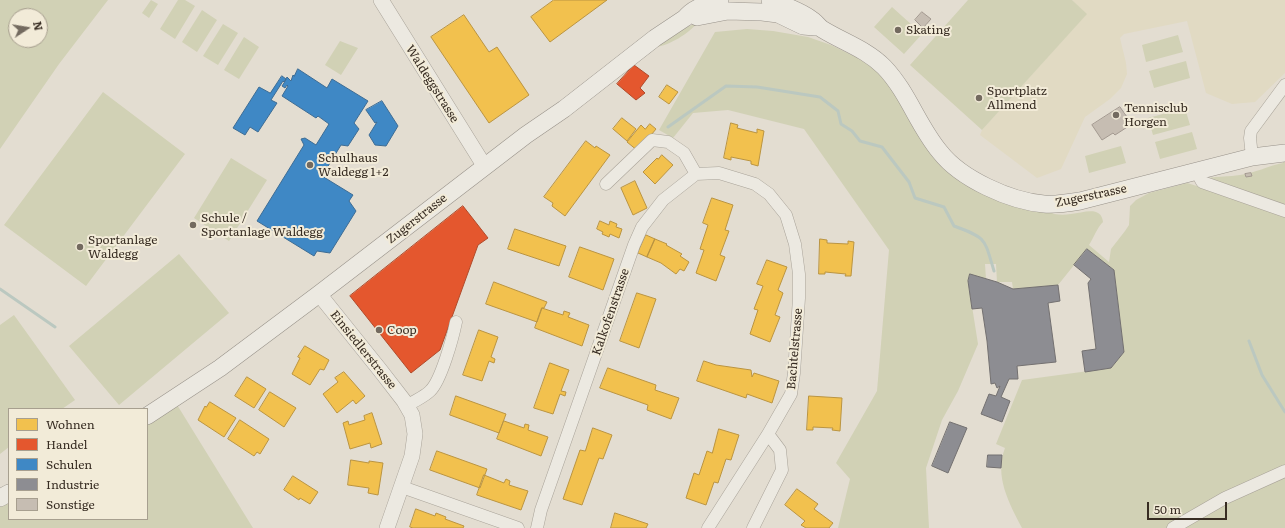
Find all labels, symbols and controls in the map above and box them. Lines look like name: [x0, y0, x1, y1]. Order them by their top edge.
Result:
north arrow: [8, 8, 48, 48]
text: N: [30, 20, 48, 32]
place label: Skating: [906, 23, 950, 37]
marker: Skating: [893, 25, 903, 35]
street label: Waldeggstrasse: [402, 42, 462, 126]
place label: Sportplatz Allmend: [987, 84, 1047, 112]
marker: Sportplatz Allmend: [974, 93, 984, 103]
place label: Tennisclub Horgen: [1124, 101, 1188, 129]
marker: Tennisclub Horgen: [1111, 110, 1121, 120]
place label: Schulhaus Waldegg 1+2: [318, 151, 388, 179]
marker: Schulhaus Waldegg 1+2: [305, 160, 315, 170]
street label: Zugerstrasse: [1054, 181, 1128, 211]
street label: Zugerstrasse: [384, 191, 450, 247]
place label: Schule / Sportanlage Waldegg: [201, 211, 323, 239]
marker: Schule / Sportanlage Waldegg: [188, 220, 198, 230]
place label: Sportanlage Waldegg: [88, 233, 157, 261]
marker: Sportanlage Waldegg: [75, 242, 85, 252]
street label: Kalkofenstrasse: [589, 267, 633, 357]
street label: Einsiedlerstrasse: [327, 308, 399, 392]
street label: Bachtelstrasse: [784, 308, 806, 390]
place label: Coop: [387, 323, 417, 337]
marker: Coop: [374, 325, 384, 335]
legend: [8, 408, 148, 520]
text: Wohnen: [46, 415, 95, 433]
text: Handel: [46, 435, 88, 453]
text: Schulen: [46, 455, 92, 473]
text: Industrie: [46, 475, 99, 493]
scale bar: [1149, 494, 1229, 520]
text: Sonstige: [46, 495, 95, 513]
text: 50 m: [1154, 500, 1181, 518]

